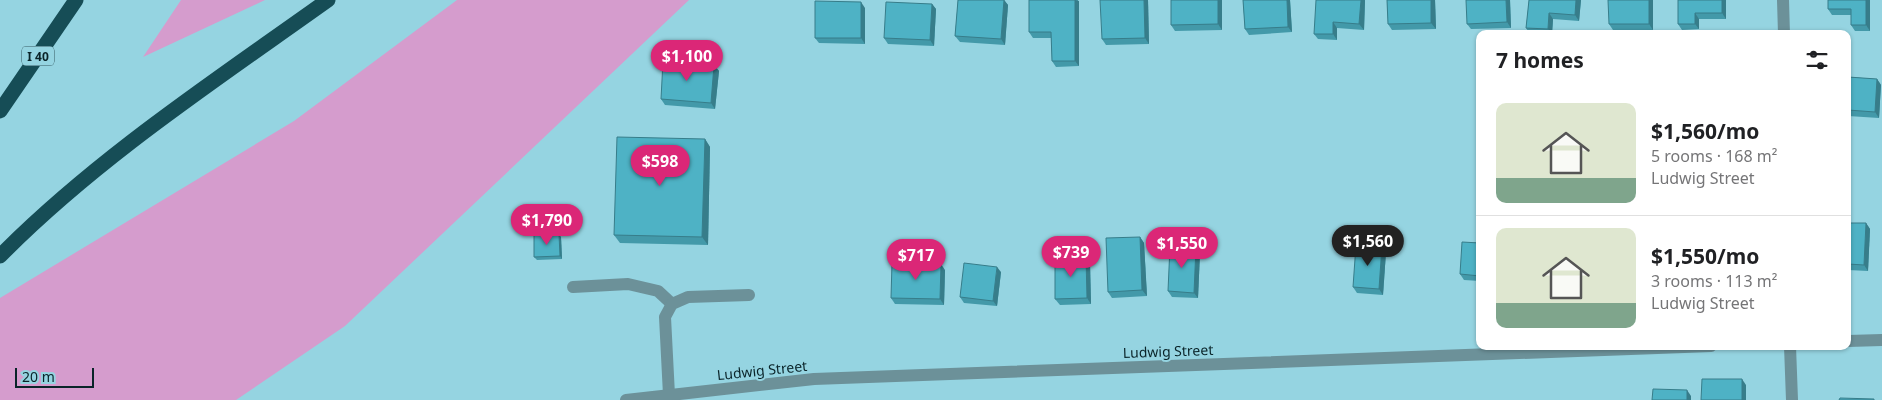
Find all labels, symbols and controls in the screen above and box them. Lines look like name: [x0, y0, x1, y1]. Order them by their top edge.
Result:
pin: $1,100: [646, 39, 728, 82]
text: $1,100: [662, 45, 712, 67]
road number: I 40: [22, 46, 54, 66]
text: 7 homes: [1496, 46, 1584, 74]
icon: filters: [1803, 46, 1831, 74]
text: $1,560/mo: [1651, 117, 1759, 145]
icon: home: [1536, 123, 1596, 183]
pin: $598: [630, 144, 690, 187]
text: 5 rooms · 168 m²: [1651, 145, 1777, 167]
text: $598: [642, 150, 678, 172]
text: Ludwig Street: [1651, 167, 1755, 189]
pin: $1,790: [506, 204, 588, 246]
text: $1,790: [522, 209, 572, 231]
pin: $1,560: [1327, 224, 1409, 267]
pin: $1,550: [1141, 226, 1223, 269]
text: $1,560: [1343, 230, 1393, 252]
text: $1,550: [1157, 232, 1207, 254]
pin: $739: [1041, 236, 1101, 278]
pin: $717: [886, 238, 946, 281]
text: $739: [1053, 241, 1089, 263]
text: $1,550/mo: [1651, 242, 1759, 270]
text: $717: [898, 244, 934, 266]
icon: home: [1536, 248, 1596, 308]
text: 3 rooms · 113 m²: [1651, 270, 1777, 292]
text: Ludwig Street: [1651, 292, 1755, 314]
street label: Ludwig Street: [1122, 340, 1214, 362]
street label: Ludwig Street: [716, 356, 808, 384]
scale bar: [15, 365, 94, 388]
text: 20 m: [22, 367, 55, 386]

